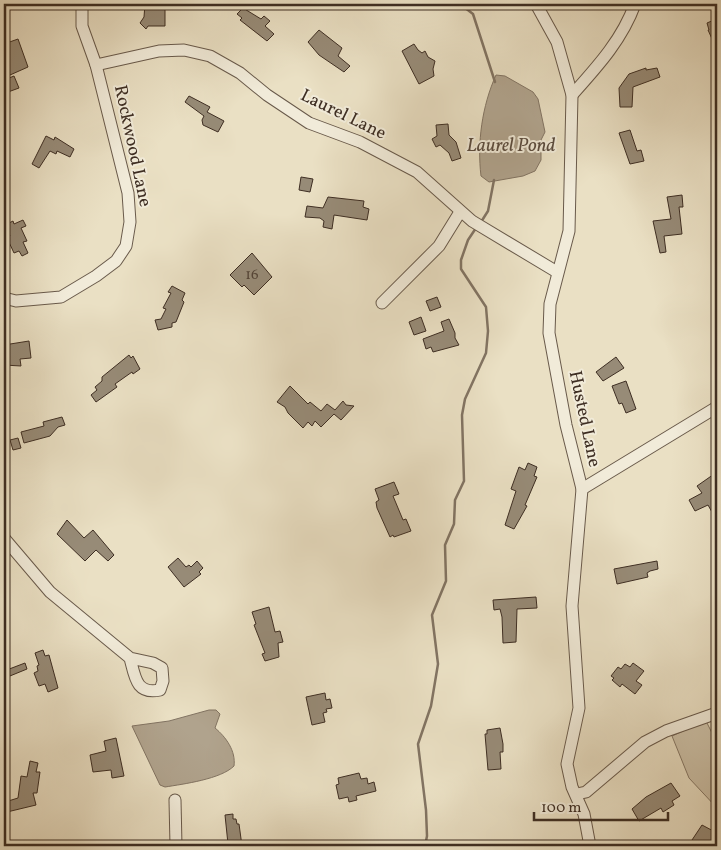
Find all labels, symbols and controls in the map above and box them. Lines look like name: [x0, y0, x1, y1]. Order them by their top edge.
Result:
street label: Rockwood Lane: [107, 83, 157, 209]
street label: Laurel Lane: [296, 83, 390, 147]
water label: Laurel Pond: [466, 133, 556, 159]
house number: 16: [245, 265, 259, 286]
street label: Husted Lane: [562, 368, 606, 470]
scale bar: [534, 790, 667, 822]
text: 100 m: [541, 798, 581, 819]

